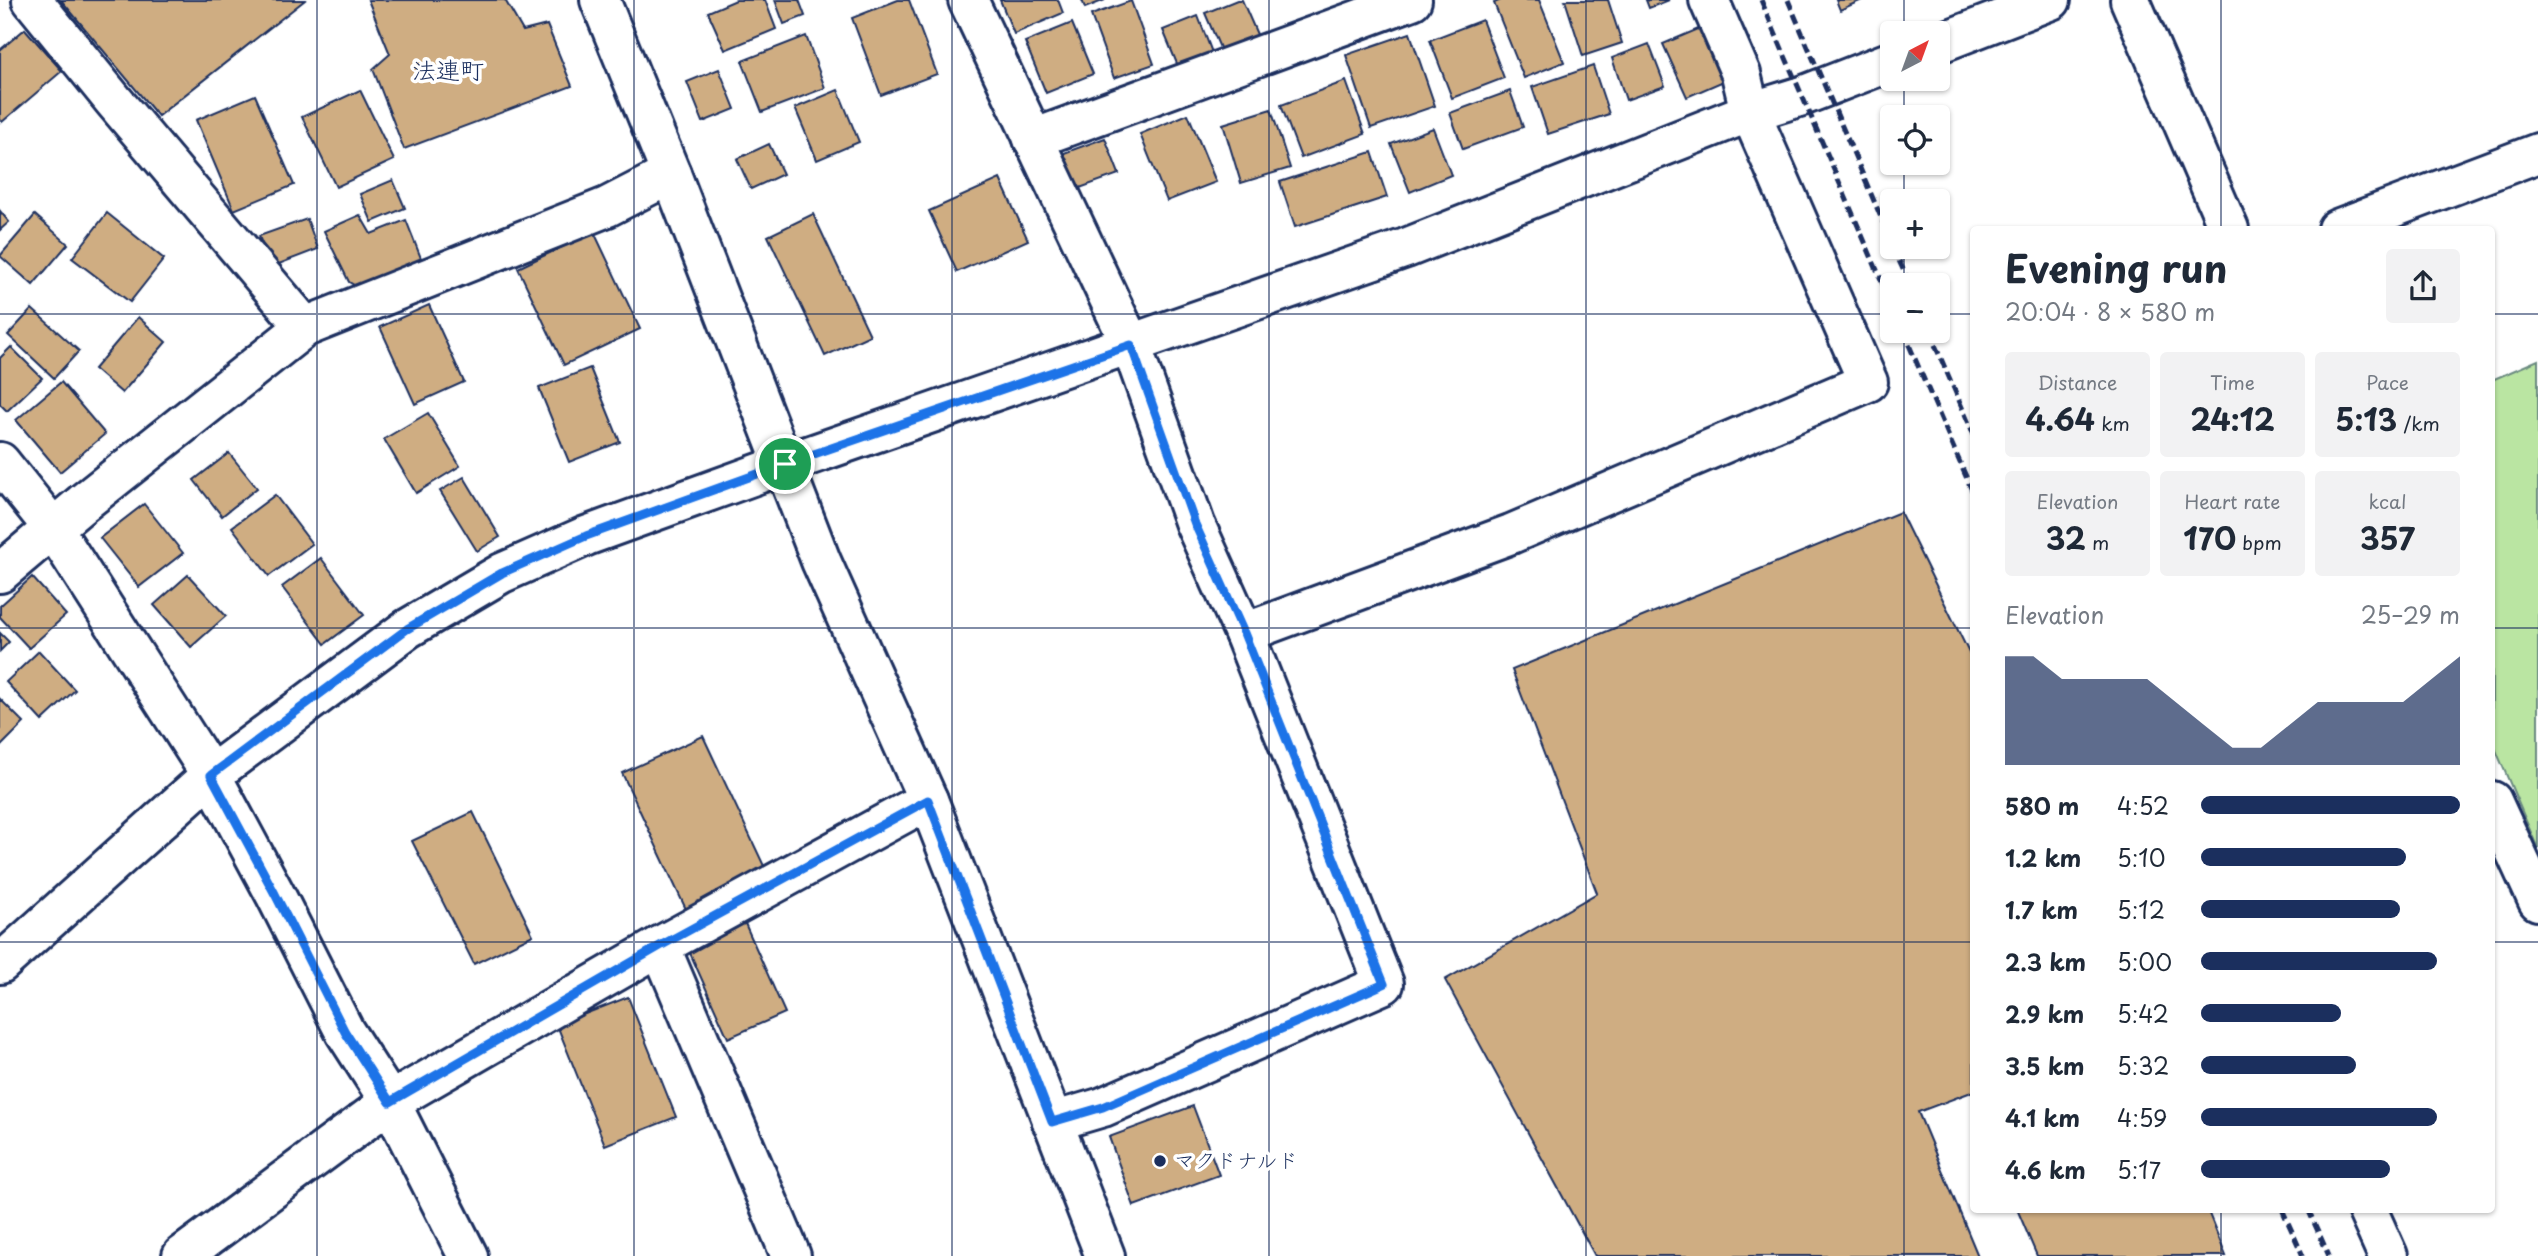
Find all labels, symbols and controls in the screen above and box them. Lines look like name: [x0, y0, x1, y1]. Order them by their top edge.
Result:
north arrow: [1880, 21, 1950, 91]
map controls: [1880, 21, 1950, 343]
district label: 法連町: [412, 51, 484, 87]
button: locate: [1880, 105, 1950, 175]
button: +: [1880, 189, 1950, 259]
text: Evening run: [2005, 239, 2227, 296]
button: share: [2386, 249, 2460, 323]
button: −: [1880, 273, 1950, 343]
text: 20:04 · 8 × 580 m: [2005, 294, 2215, 329]
text: Distance: [2038, 368, 2117, 396]
text: Time: [2210, 368, 2255, 396]
text: Pace: [2366, 368, 2409, 396]
text: 4.64: [2025, 396, 2095, 441]
text: 24:12: [2190, 396, 2275, 441]
text: 5:13: [2335, 396, 2397, 441]
text: km: [2095, 409, 2130, 437]
text: /km: [2397, 409, 2440, 437]
pin: [755, 434, 815, 494]
icon: arrive: [766, 445, 804, 483]
text: Elevation: [2037, 487, 2118, 515]
text: Heart rate: [2185, 487, 2280, 515]
text: kcal: [2369, 487, 2406, 515]
text: 32: [2046, 515, 2086, 560]
text: 170: [2183, 515, 2236, 560]
text: 357: [2360, 515, 2415, 560]
text: m: [2086, 528, 2109, 556]
text: bpm: [2236, 528, 2282, 556]
text: Elevation: [2005, 597, 2104, 632]
text: 25–29 m: [2361, 597, 2460, 632]
text: 580 m: [2005, 788, 2079, 823]
text: 4:52: [2117, 788, 2169, 823]
text: 1.2 km: [2005, 840, 2081, 875]
text: 5:10: [2117, 840, 2165, 875]
text: 1.7 km: [2005, 892, 2078, 927]
text: 5:12: [2117, 892, 2165, 927]
text: 2.3 km: [2005, 944, 2086, 979]
text: 5:00: [2117, 944, 2172, 979]
text: 2.9 km: [2005, 996, 2084, 1031]
text: 5:42: [2117, 996, 2169, 1031]
text: 3.5 km: [2005, 1048, 2085, 1083]
text: 5:32: [2117, 1048, 2169, 1083]
text: 4.1 km: [2005, 1100, 2080, 1135]
text: 4:59: [2117, 1100, 2167, 1135]
place label: マクドナルド: [1174, 1143, 1298, 1175]
text: 4.6 km: [2005, 1152, 2086, 1187]
text: 5:17: [2117, 1152, 2161, 1187]
marker: マクドナルド: [1152, 1153, 1168, 1169]

